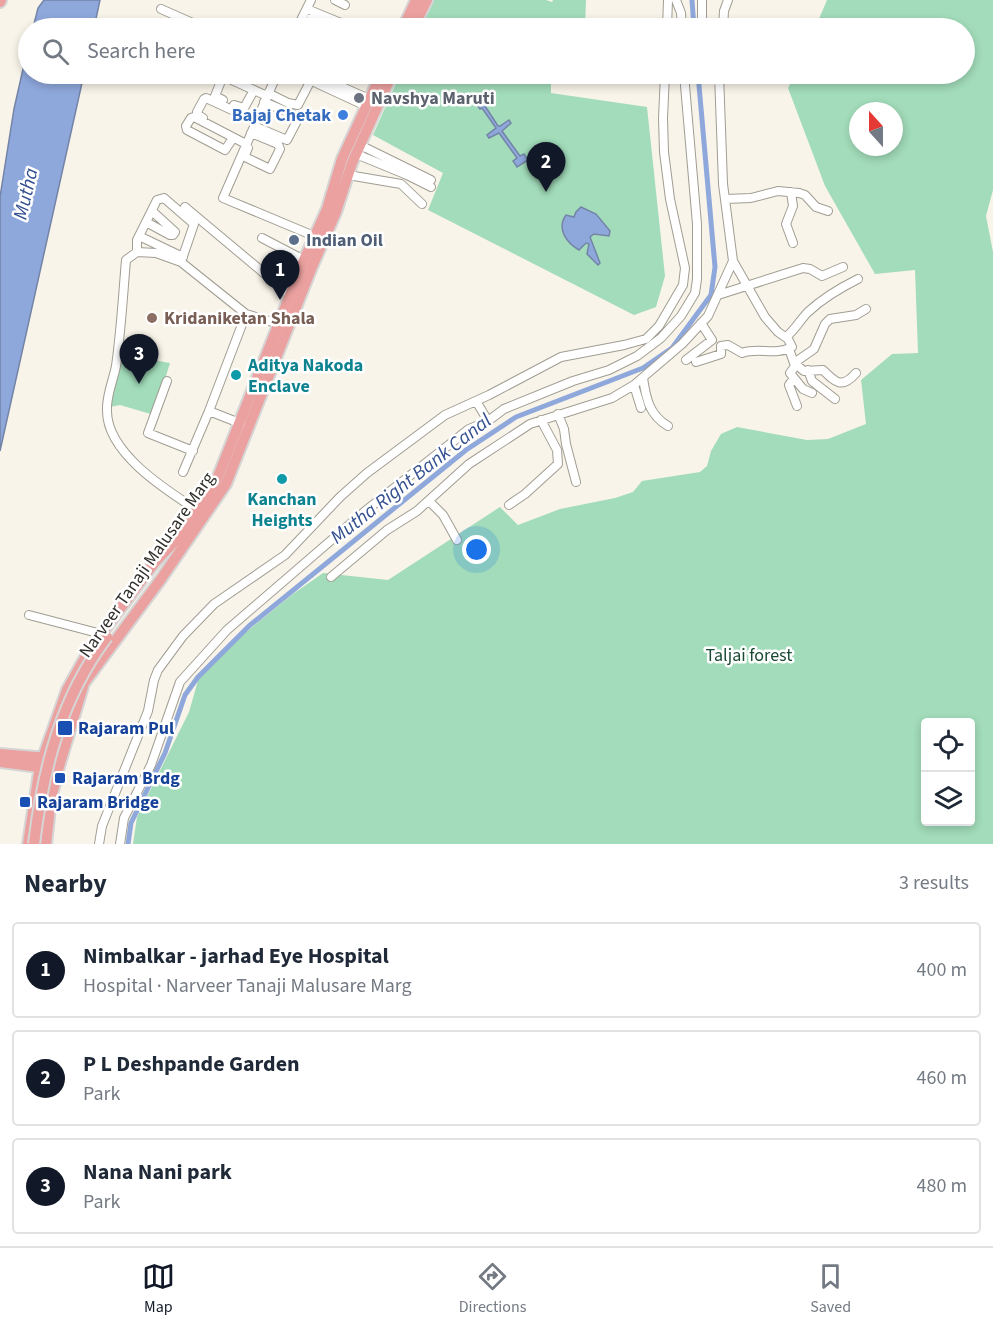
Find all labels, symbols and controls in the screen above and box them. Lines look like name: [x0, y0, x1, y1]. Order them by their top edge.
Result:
search box: [18, 18, 975, 84]
icon: search: [39, 35, 72, 68]
text: Search here: [87, 35, 195, 67]
place label: Navshya Maruti: [371, 86, 495, 111]
marker: Navshya Maruti: [352, 91, 366, 105]
north arrow: [849, 102, 903, 156]
place label: Bajaj Chetak: [232, 103, 331, 128]
marker: Bajaj Chetak: [336, 108, 350, 122]
pin: 2: [526, 142, 566, 192]
water label: Mutha: [6, 165, 46, 223]
place label: Indian Oil: [306, 228, 383, 253]
marker: Indian Oil: [287, 233, 301, 247]
pin: 1: [260, 250, 300, 300]
place label: Kridaniketan Shala: [164, 306, 315, 331]
marker: Kridaniketan Shala: [145, 311, 159, 325]
pin: 3: [120, 334, 158, 384]
place label: Aditya Nakoda Enclave: [247, 353, 363, 399]
marker: Aditya Nakoda Enclave: [229, 368, 243, 382]
water label: Mutha Right Bank Canal: [325, 407, 498, 551]
street label: Narveer Tanaji Malusare Marg: [73, 467, 221, 663]
marker: Kanchan Heights: [275, 472, 289, 486]
place label: Kanchan Heights: [247, 487, 317, 533]
your location: [462, 535, 491, 564]
park label: Taljai forest: [706, 643, 792, 668]
place label: Rajaram Pul: [78, 716, 174, 741]
map controls: [921, 718, 975, 826]
button: locate: [921, 718, 975, 772]
marker: Rajaram Pul: [56, 719, 74, 737]
place label: Rajaram Brdg: [72, 766, 180, 791]
marker: Rajaram Brdg: [53, 771, 67, 785]
button: layers: [921, 772, 975, 826]
place label: Rajaram Bridge: [37, 790, 159, 815]
marker: Rajaram Bridge: [18, 795, 32, 809]
text: Nearby: [24, 865, 107, 902]
text: 3 results: [899, 869, 969, 897]
text: Nimbalkar - jarhad Eye Hospital: [83, 940, 389, 972]
text: 1: [40, 956, 51, 984]
text: 400 m: [917, 956, 967, 984]
text: Hospital · Narveer Tanaji Malusare Marg: [83, 972, 412, 1000]
text: P L Deshpande Garden: [83, 1048, 300, 1080]
text: 2: [40, 1064, 51, 1092]
text: 460 m: [917, 1064, 967, 1092]
text: Park: [83, 1080, 120, 1108]
text: Nana Nani park: [83, 1156, 232, 1188]
text: 3: [40, 1172, 51, 1200]
text: 480 m: [917, 1172, 967, 1200]
text: Park: [83, 1188, 120, 1216]
tab: Map: [142, 1260, 175, 1318]
tab: Directions: [459, 1260, 526, 1318]
tab: Saved: [810, 1260, 851, 1318]

